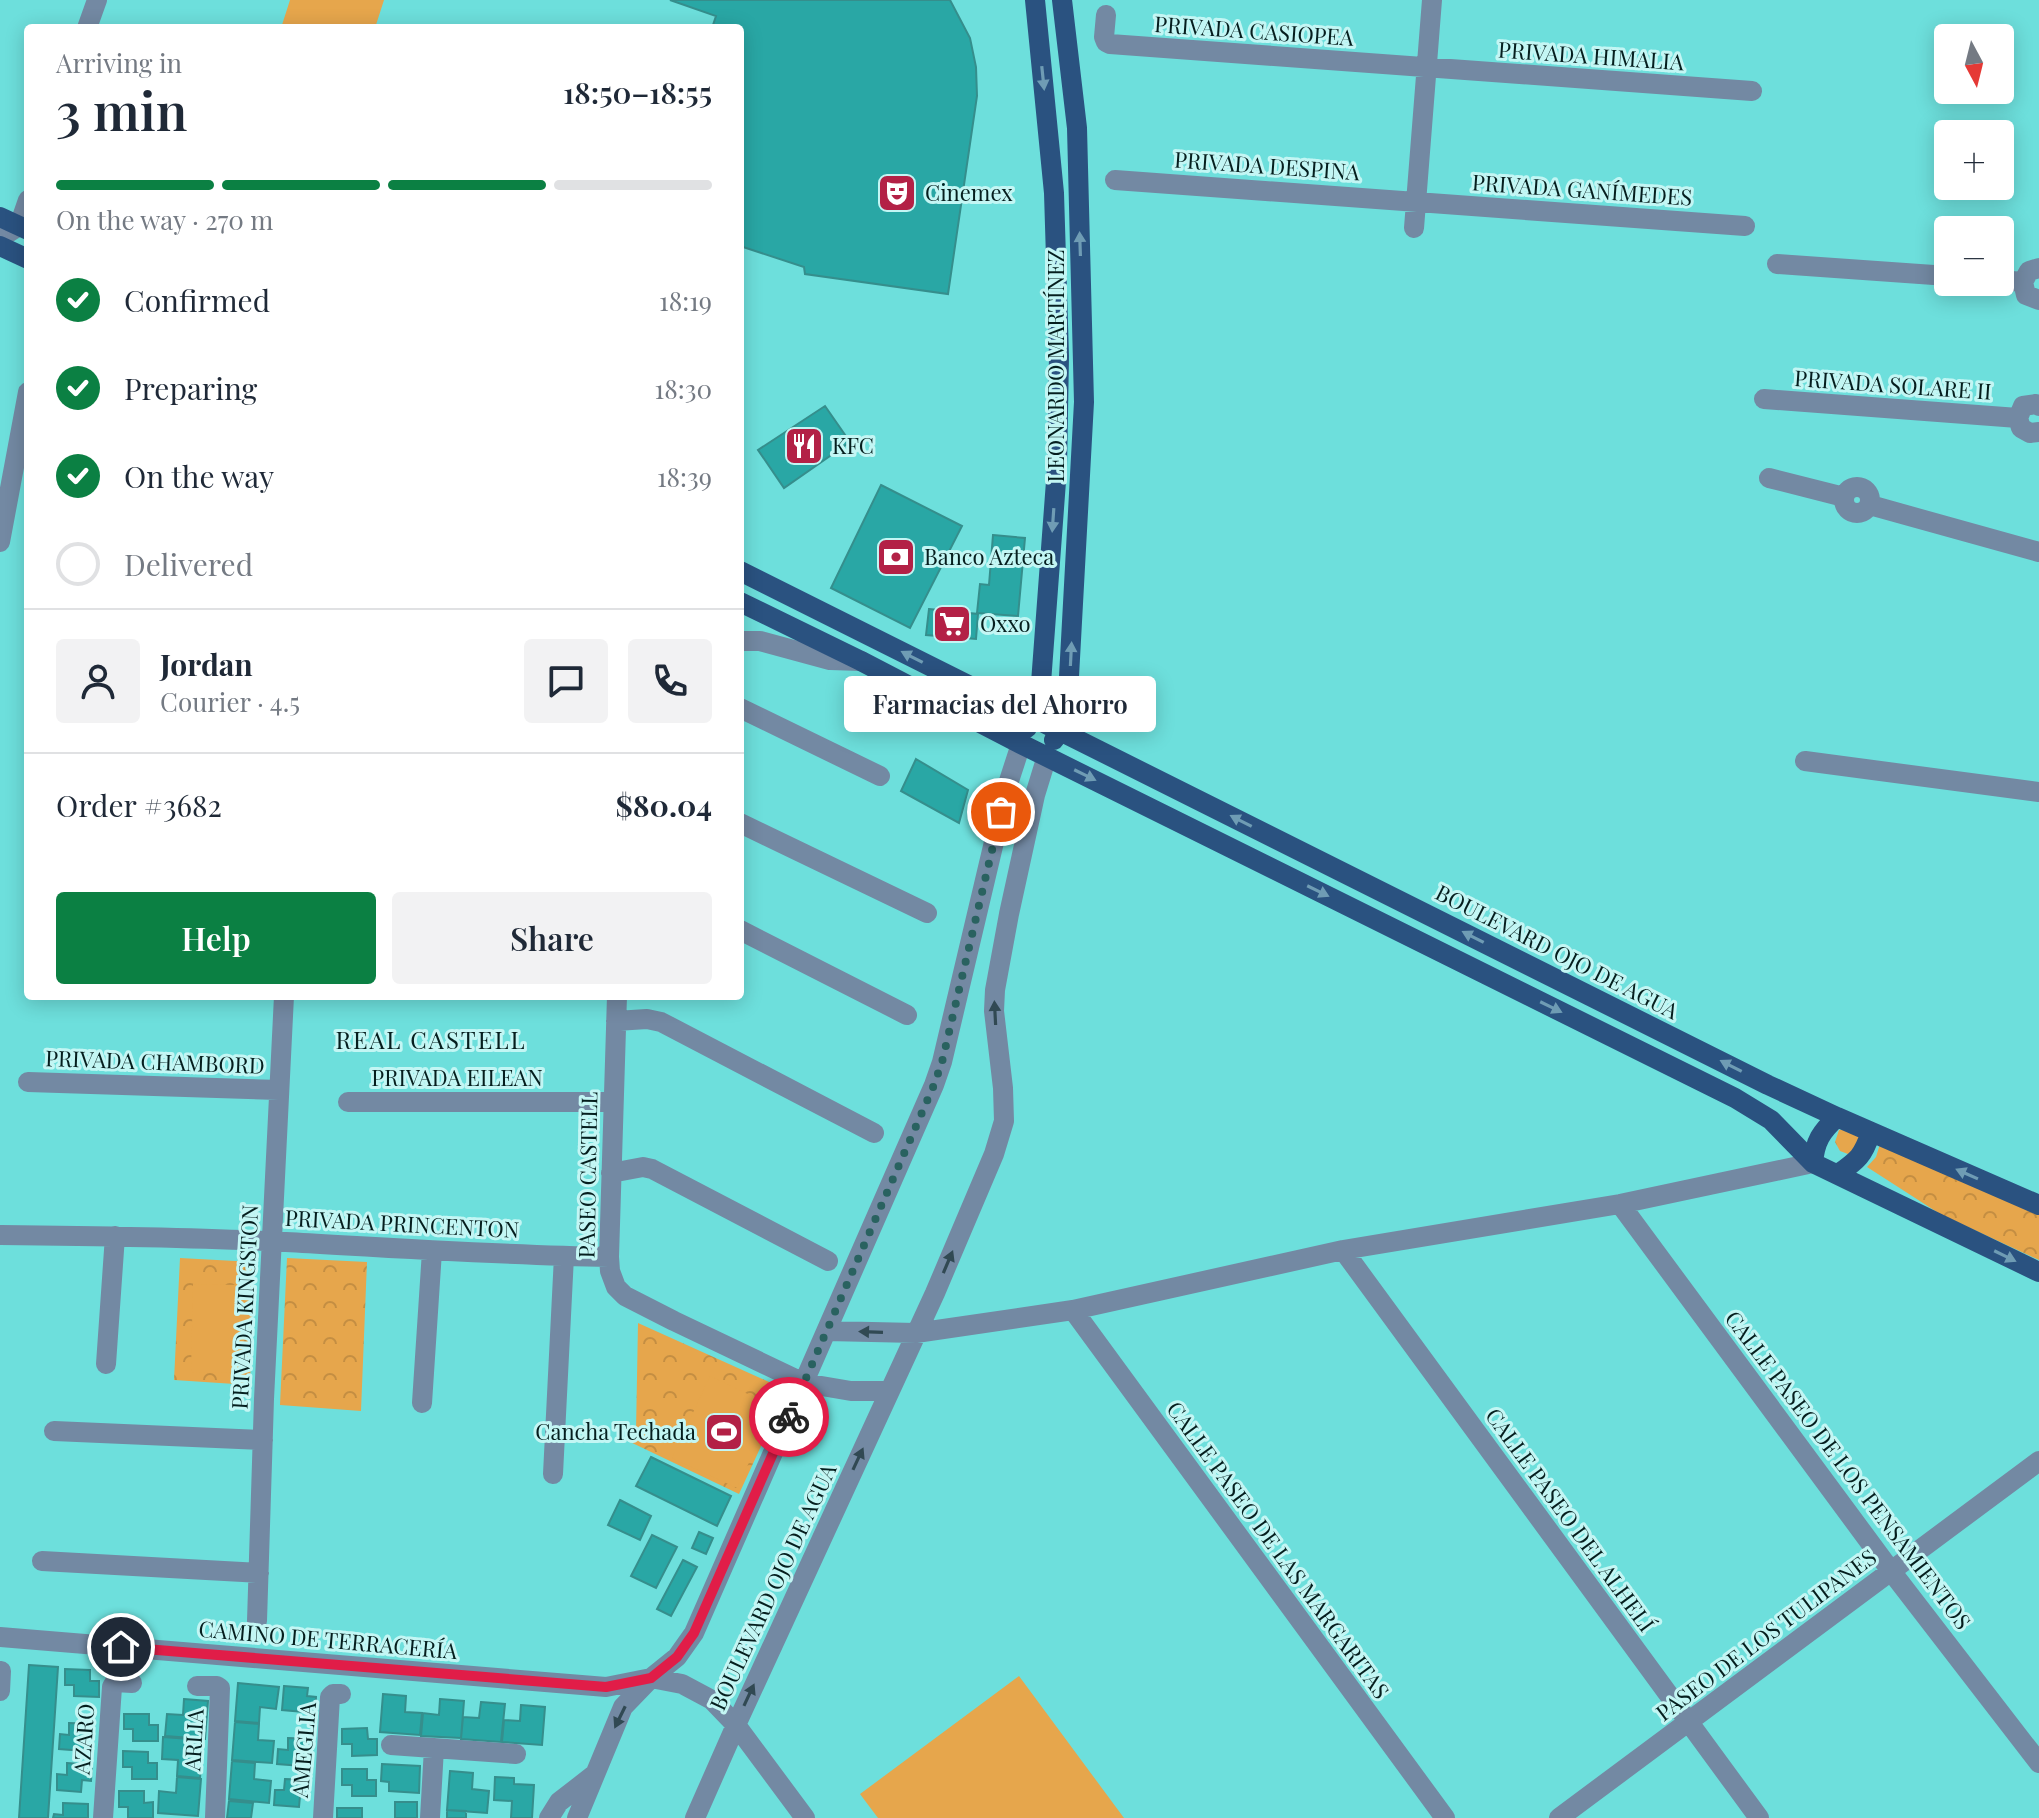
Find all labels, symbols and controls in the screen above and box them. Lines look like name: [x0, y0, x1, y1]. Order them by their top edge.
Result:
street label: PRIVADA CASIOPEA: [1153, 8, 1355, 52]
north arrow: [1934, 24, 2014, 104]
map controls: [1934, 24, 2014, 296]
street label: PRIVADA HIMALIA: [1497, 34, 1685, 76]
text: Arriving in: [56, 45, 182, 80]
one-way arrow: [1036, 66, 1049, 91]
text: 18:50–18:55: [563, 72, 712, 112]
text: 3 min: [56, 75, 187, 144]
button: +: [1934, 120, 2014, 200]
street label: PRIVADA DESPINA: [1173, 144, 1361, 186]
street label: PRIVADA GANÍMEDES: [1471, 166, 1693, 212]
theatre icon: Cinemex: [876, 172, 918, 214]
place label: Cinemex: [925, 177, 1013, 207]
text: On the way · 270 m: [56, 202, 273, 237]
button: −: [1934, 216, 2014, 296]
one-way arrow: [1074, 231, 1086, 256]
street label: LEONARDO MARTÍNEZ: [1040, 249, 1070, 483]
icon: check: [56, 278, 100, 322]
text: Confirmed: [124, 280, 270, 320]
text: 18:19: [659, 283, 712, 318]
street label: PRIVADA SOLARE II: [1793, 362, 1993, 406]
icon: check: [56, 366, 100, 410]
text: Preparing: [124, 368, 257, 408]
text: 18:30: [655, 371, 712, 406]
restaurant icon: KFC: [783, 425, 825, 467]
place label: KFC: [832, 430, 874, 460]
icon: check: [56, 454, 100, 498]
text: On the way: [124, 456, 274, 496]
text: 18:39: [657, 459, 712, 494]
one-way arrow: [1046, 508, 1059, 533]
bank icon: Banco Azteca: [875, 536, 917, 578]
place label: Banco Azteca: [924, 541, 1054, 571]
text: Delivered: [124, 544, 253, 584]
supermarket icon: Oxxo: [931, 603, 973, 645]
place label: Oxxo: [980, 608, 1031, 638]
button: person: [56, 639, 140, 723]
button: chat: [524, 639, 608, 723]
button: phone: [628, 639, 712, 723]
one-way arrow: [1065, 641, 1078, 666]
text: Jordan: [160, 644, 253, 684]
one-way arrow: [901, 650, 924, 664]
callout: Farmacias del Ahorro: [845, 676, 1157, 732]
text: Courier · 4.5: [160, 684, 300, 719]
text: Farmacias del Ahorro: [872, 686, 1128, 721]
one-way arrow: [1074, 768, 1097, 782]
pin: [967, 778, 1035, 846]
text: Order #3682: [56, 785, 222, 825]
text: $80.04: [616, 785, 712, 825]
icon: bag: [979, 790, 1023, 834]
one-way arrow: [1229, 814, 1252, 828]
street label: BOULEVARD OJO DE AGUA: [1431, 877, 1684, 1026]
one-way arrow: [1306, 884, 1329, 898]
button: Help: [56, 892, 376, 984]
button: Share: [392, 892, 712, 984]
one-way arrow: [1462, 931, 1485, 944]
one-way arrow: [988, 1000, 1001, 1025]
one-way arrow: [1539, 1000, 1562, 1013]
district label: REAL CASTELL: [335, 1023, 527, 1055]
street label: PRIVADA CHAMBORD: [45, 1042, 265, 1080]
one-way arrow: [1719, 1059, 1742, 1073]
street label: PRIVADA EILEAN: [371, 1062, 543, 1092]
street label: PASEO CASTELL: [571, 1091, 603, 1259]
one-way arrow: [1956, 1167, 1979, 1180]
street label: PRIVADA PRINCENTON: [284, 1202, 520, 1244]
street label: PRIVADA KINGSTON: [224, 1204, 264, 1410]
one-way arrow: [1994, 1249, 2017, 1263]
one-way arrow: [941, 1250, 954, 1274]
street label: CALLE PASEO DE LOS PENSAMIENTOS: [1719, 1304, 1979, 1635]
one-way arrow: [858, 1326, 883, 1338]
courier: [749, 1377, 829, 1457]
icon: bike: [767, 1395, 811, 1439]
street label: CALLE PASEO DE LAS MARGARITAS: [1161, 1395, 1397, 1704]
street label: CALLE PASEO DEL ALHELÍ: [1479, 1401, 1663, 1638]
sports icon: Cancha Techada: [703, 1411, 745, 1453]
place label: Cancha Techada: [535, 1416, 696, 1446]
one-way arrow: [851, 1447, 865, 1471]
street label: BOULEVARD OJO DE AGUA: [702, 1458, 843, 1715]
street label: PASEO DE LOS TULIPANES: [1649, 1541, 1882, 1727]
pin: [87, 1613, 155, 1681]
street label: CAMINO DE TERRACERÍA: [197, 1613, 459, 1665]
icon: home: [99, 1625, 143, 1669]
one-way arrow: [743, 1684, 756, 1707]
street label: AMEGLIA: [284, 1701, 322, 1800]
street label: AZARO: [65, 1703, 100, 1776]
one-way arrow: [613, 1705, 627, 1728]
street label: ARLIA: [176, 1708, 210, 1773]

